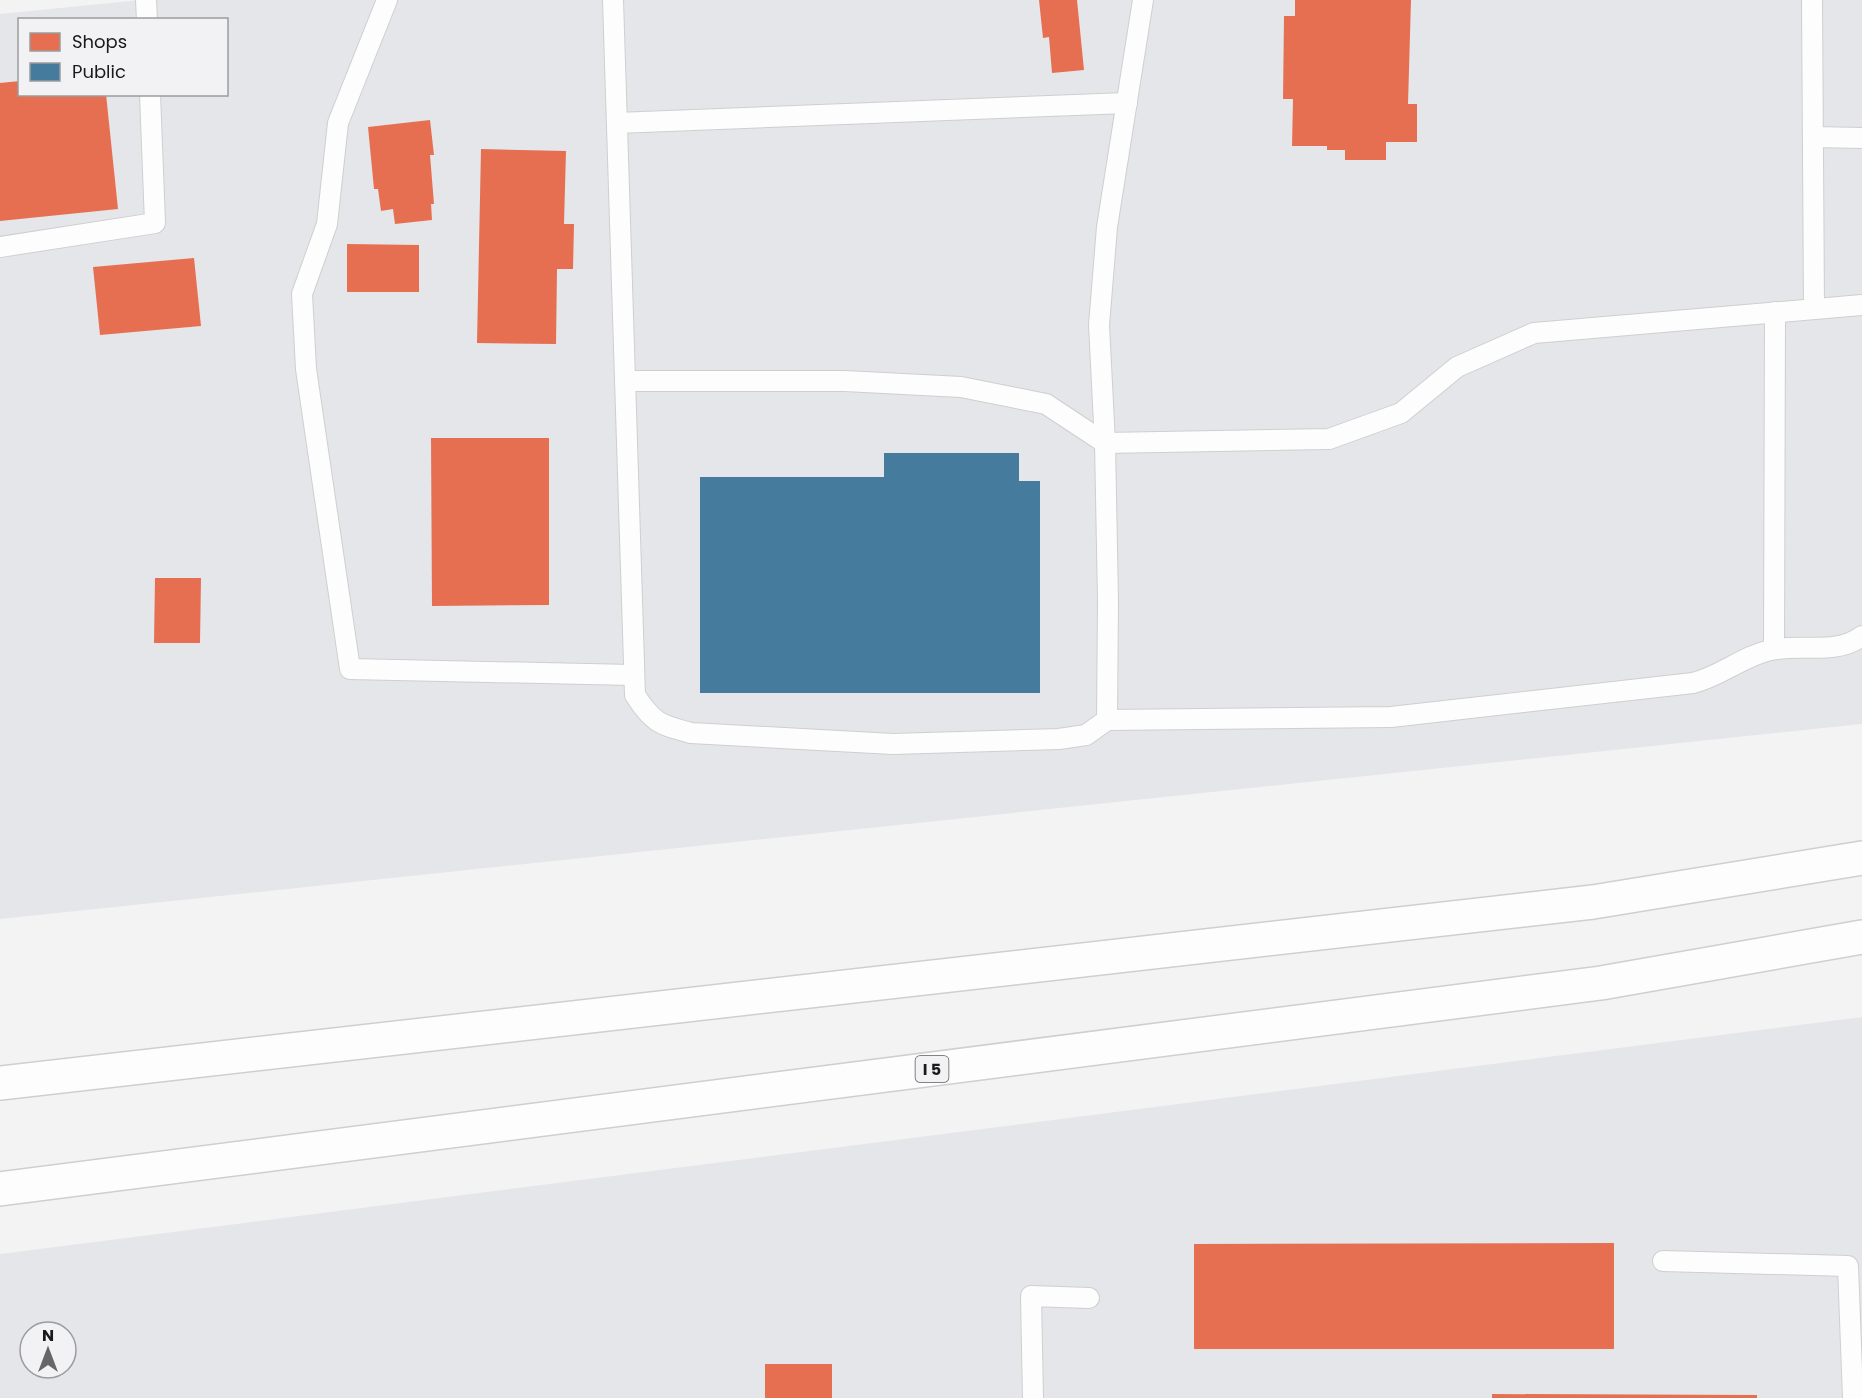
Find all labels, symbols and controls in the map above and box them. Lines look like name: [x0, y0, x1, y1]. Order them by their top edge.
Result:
legend: [18, 18, 228, 96]
text: Shops: [72, 29, 127, 54]
text: Public: [72, 59, 126, 84]
road number: I 5: [916, 1056, 948, 1082]
north arrow: [18, 1320, 78, 1380]
text: N: [42, 1324, 54, 1347]

